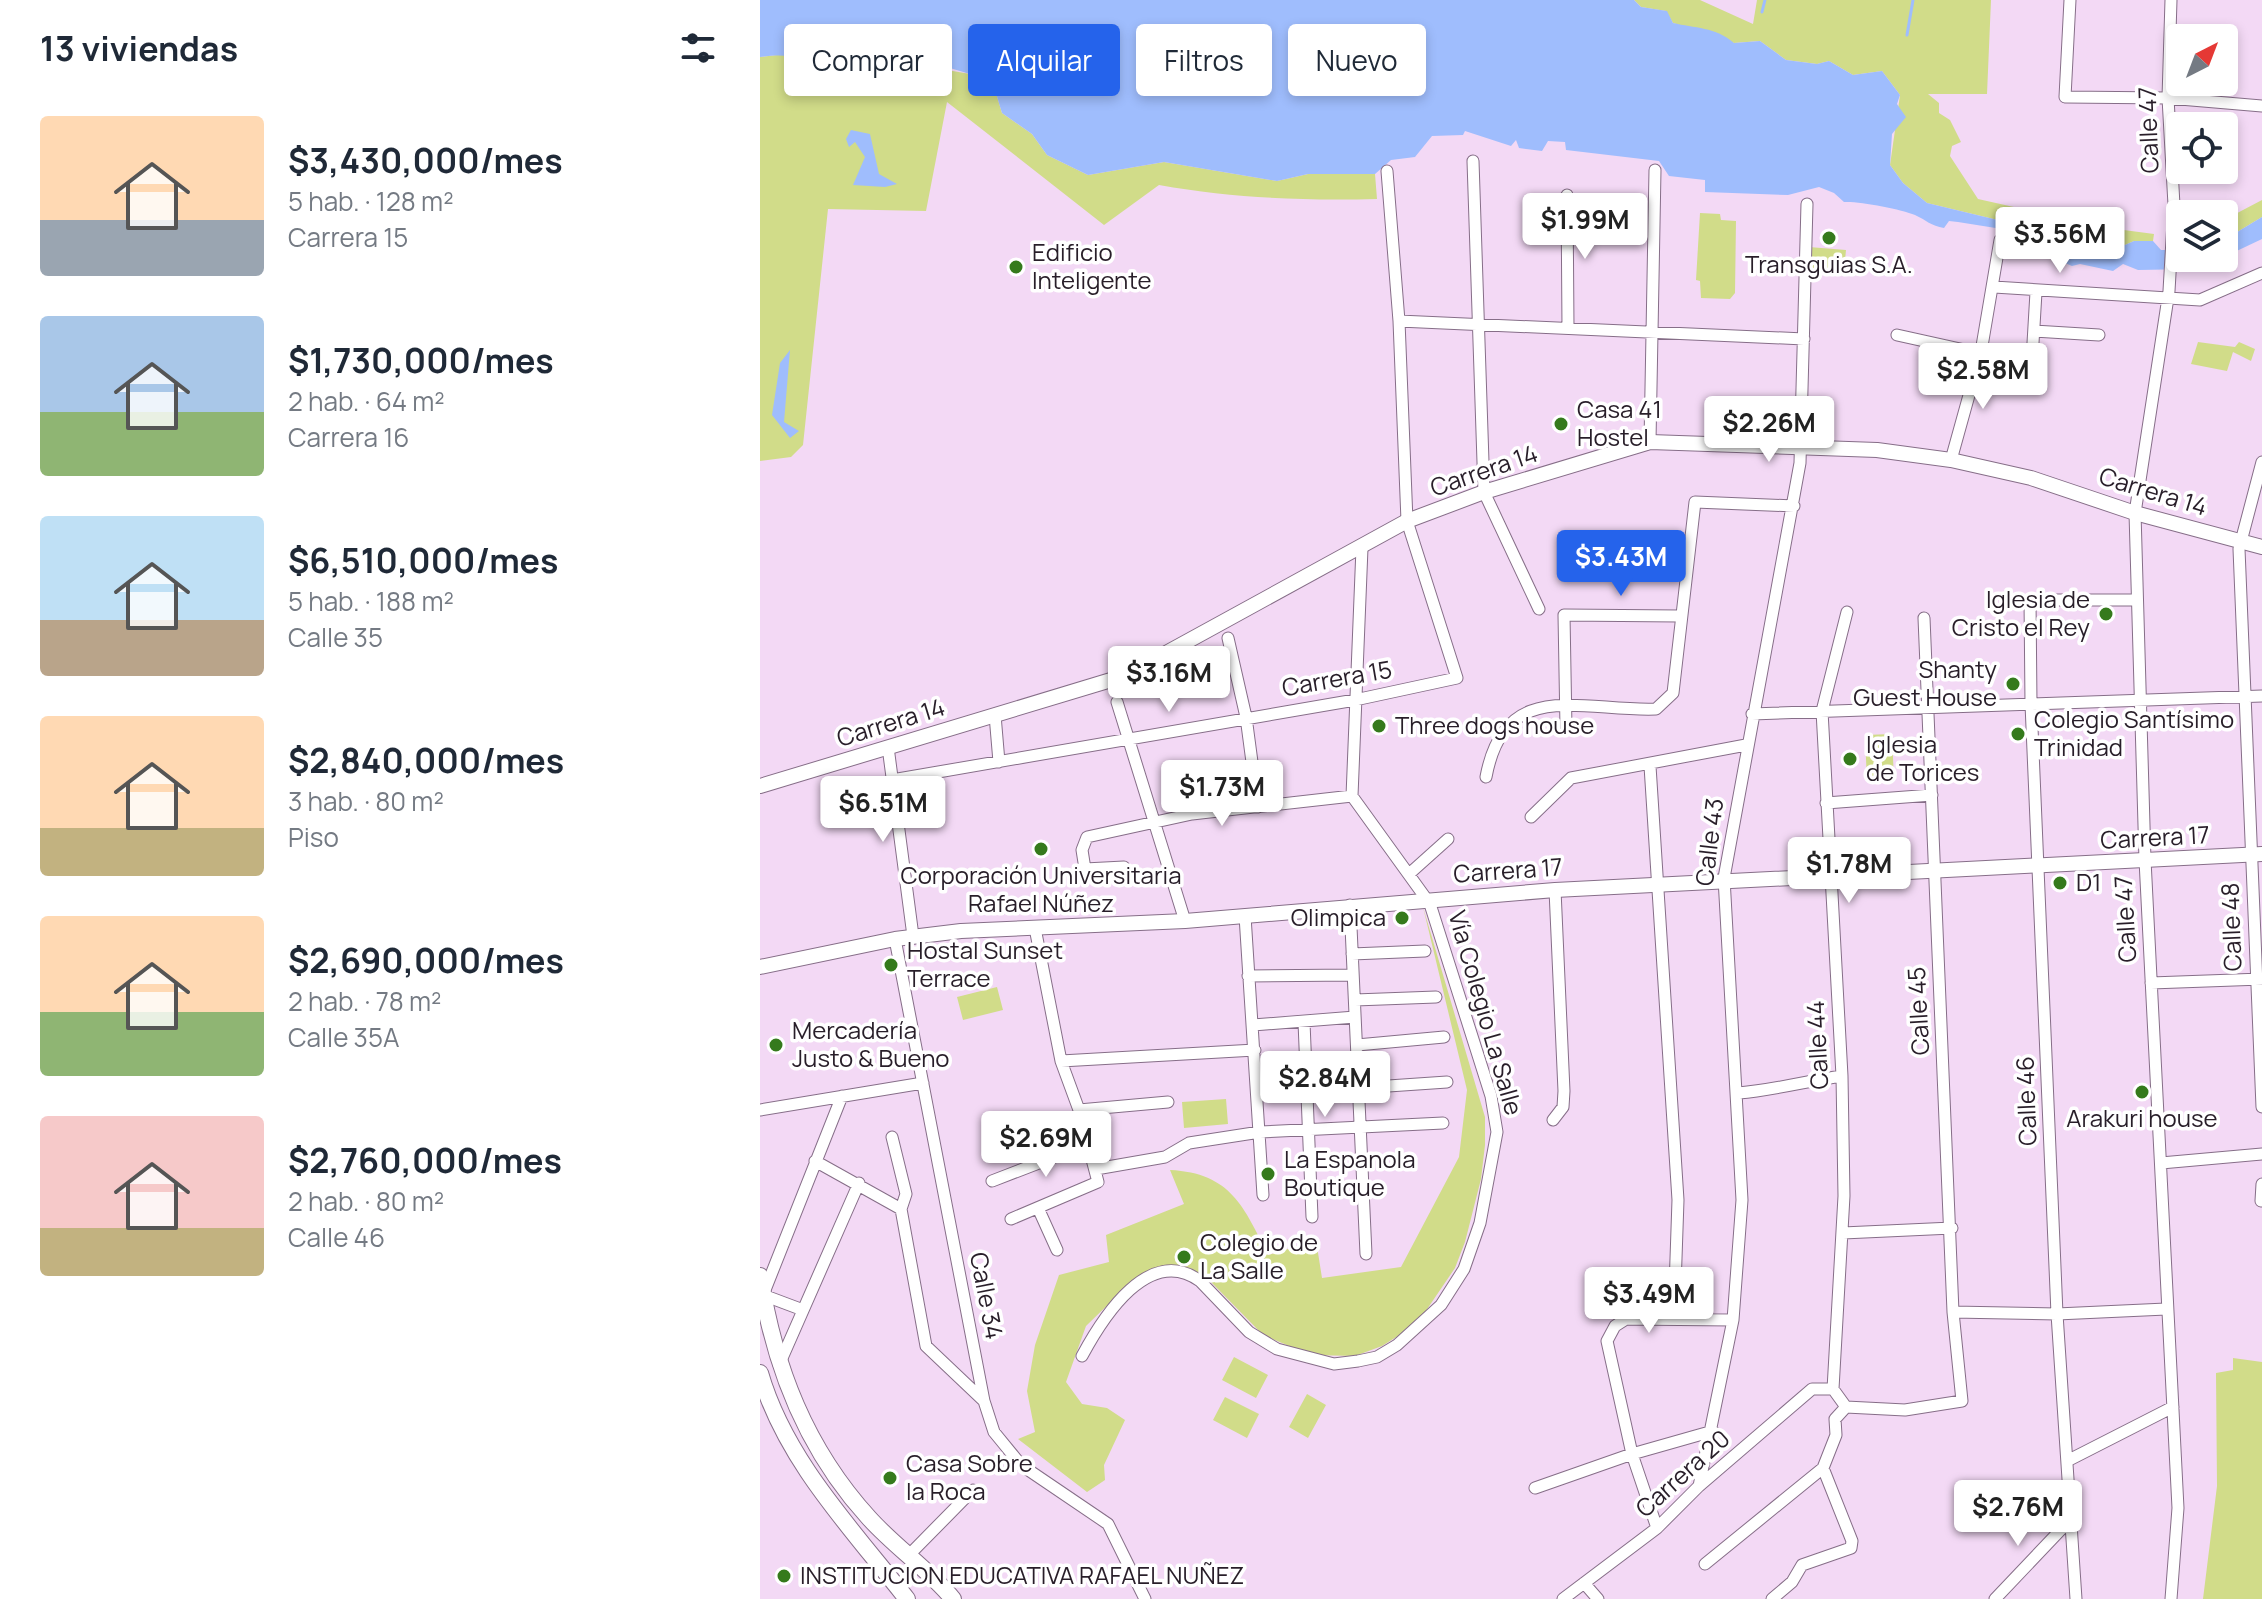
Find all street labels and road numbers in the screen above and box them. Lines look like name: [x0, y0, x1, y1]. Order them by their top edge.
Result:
street label: Calle 47: [2129, 86, 2166, 174]
street label: Carrera 14: [1425, 436, 1542, 503]
street label: Carrera 14: [2095, 458, 2212, 523]
street label: Carrera 15: [1279, 652, 1394, 703]
street label: Carrera 14: [832, 689, 949, 754]
street label: Calle 43: [1687, 796, 1730, 887]
street label: Carrera 17: [2099, 817, 2210, 856]
street label: Carrera 17: [1452, 849, 1564, 890]
street label: Calle 47: [2106, 875, 2143, 963]
street label: Calle 48: [2212, 882, 2249, 972]
street label: Vía Colegio La Salle: [1441, 906, 1531, 1119]
street label: Calle 45: [1899, 966, 1936, 1056]
street label: Calle 44: [1798, 1000, 1835, 1090]
street label: Calle 46: [2007, 1056, 2044, 1146]
street label: Calle 34: [963, 1249, 1012, 1342]
street label: Carrera 20: [1628, 1422, 1736, 1524]

